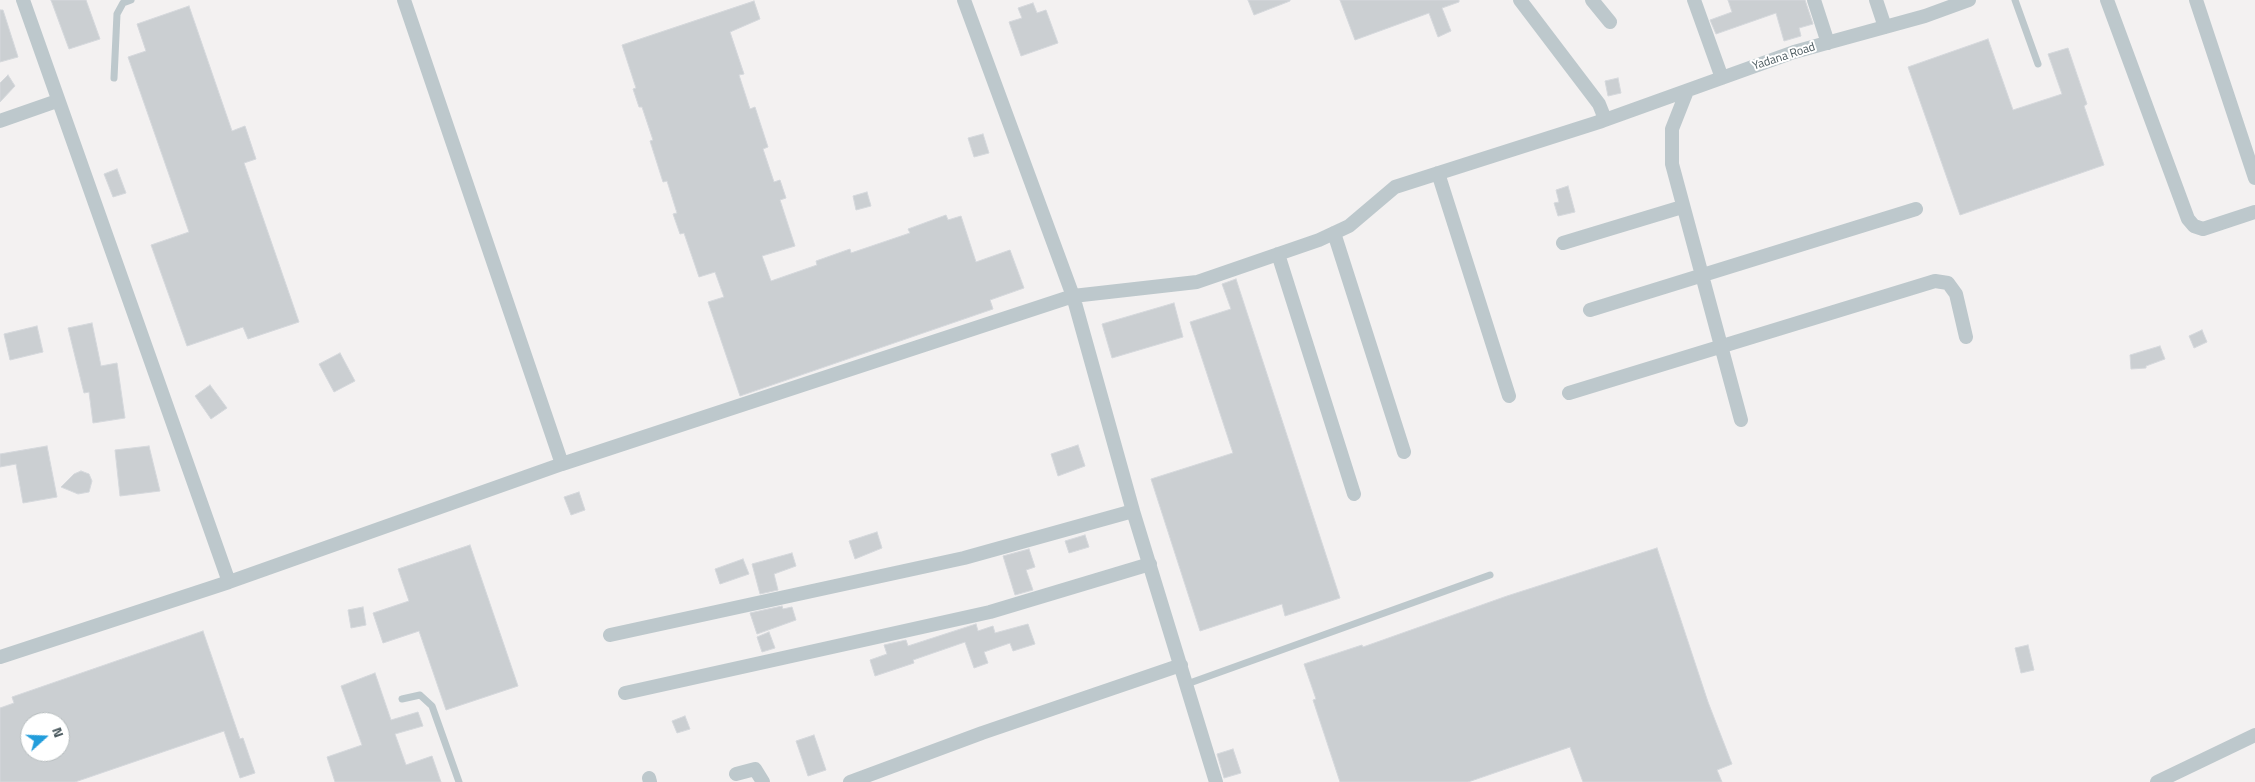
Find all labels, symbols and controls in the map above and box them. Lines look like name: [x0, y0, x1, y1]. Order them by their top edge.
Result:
street label: Yadana Road: [1751, 40, 1817, 74]
north arrow: [20, 712, 70, 762]
text: N: [47, 724, 70, 740]

